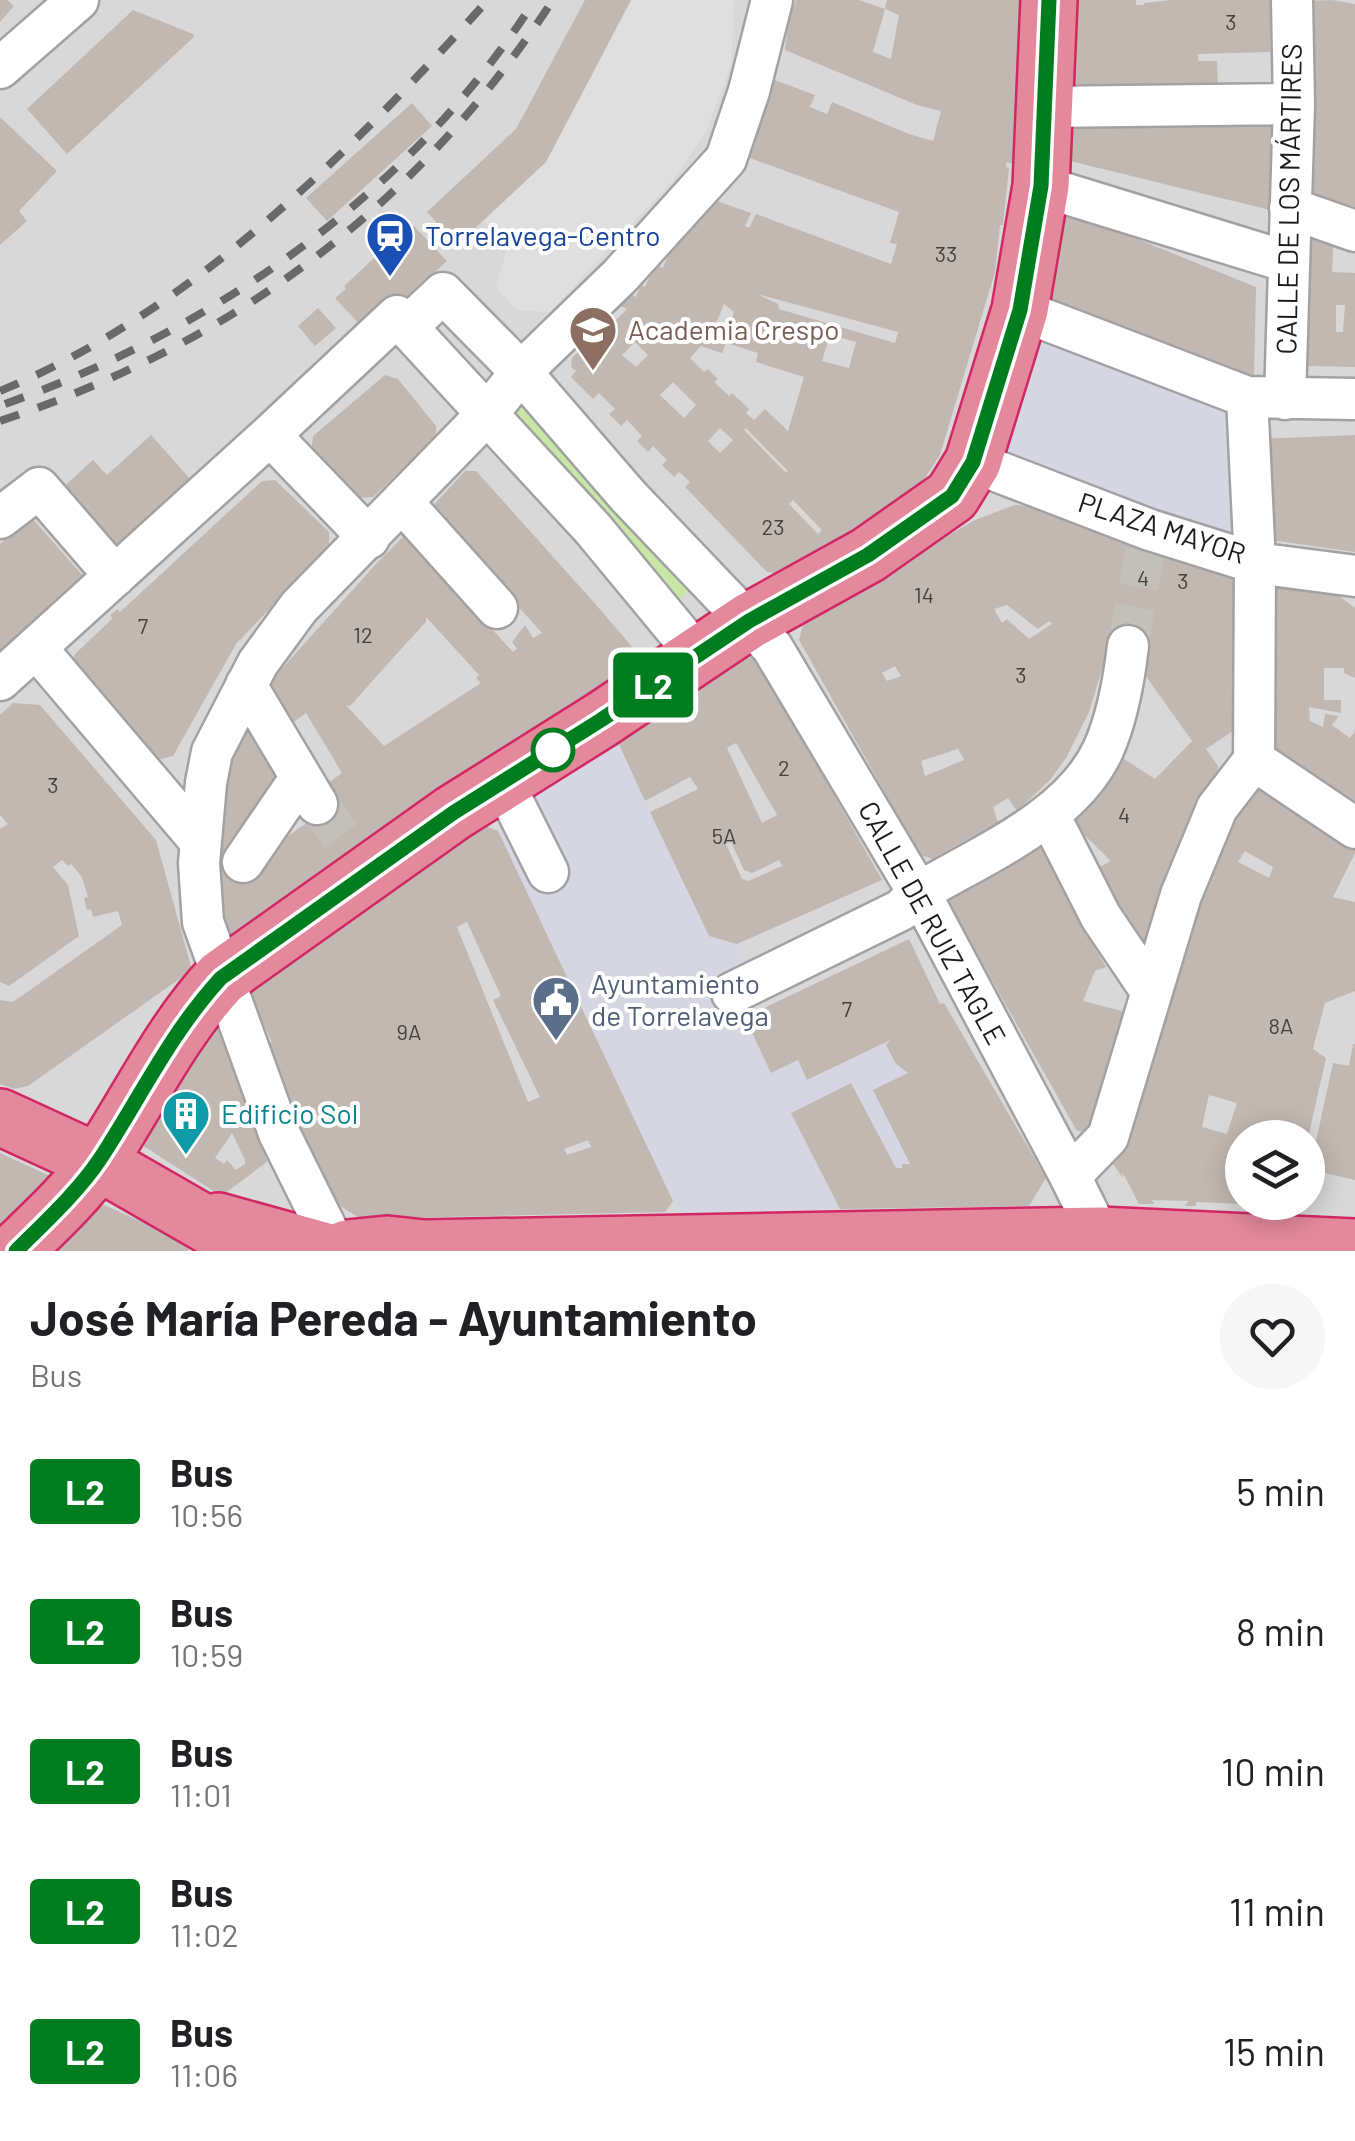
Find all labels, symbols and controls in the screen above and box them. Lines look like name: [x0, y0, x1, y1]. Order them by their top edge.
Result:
house number: 3: [1225, 8, 1237, 34]
street label: CALLE DE LOS MÁRTIRES: [1268, 43, 1308, 355]
station icon: Torrelavega-Centro: [364, 210, 416, 278]
place label: Torrelavega-Centro: [425, 218, 661, 252]
house number: 33: [935, 240, 957, 266]
school or university icon: Academia Crespo: [567, 304, 619, 372]
place label: Academia Crespo: [628, 312, 840, 346]
street label: PLAZA MAYOR: [1074, 484, 1250, 570]
house number: 23: [762, 513, 785, 539]
house number: 4: [1137, 564, 1149, 590]
house number: 3: [1177, 567, 1189, 593]
house number: 14: [914, 581, 934, 607]
house number: 7: [138, 612, 148, 638]
house number: 12: [353, 621, 373, 647]
line badge: L2: [608, 652, 698, 718]
house number: 3: [1015, 661, 1027, 687]
text: L2: [633, 664, 673, 706]
unlabelled marker: [532, 729, 574, 771]
house number: 2: [778, 754, 790, 780]
house number: 3: [47, 771, 59, 797]
street label: CALLE DE RUIZ TAGLE: [852, 795, 1014, 1050]
house number: 4: [1118, 801, 1130, 827]
house number: 5A: [712, 822, 736, 848]
place label: Ayuntamiento de Torrelavega: [591, 966, 769, 1032]
public building icon: Ayuntamiento de Torrelavega: [530, 974, 582, 1042]
house number: 7: [842, 995, 852, 1021]
house number: 8A: [1269, 1012, 1293, 1038]
house number: 9A: [397, 1018, 421, 1044]
building icon: Edificio Sol: [160, 1088, 212, 1156]
place label: Edificio Sol: [221, 1096, 358, 1130]
map controls: [1225, 1120, 1325, 1220]
button: layers: [1225, 1120, 1325, 1220]
button: heart: [1220, 1284, 1325, 1389]
text: José María Pereda - Ayuntamiento: [30, 1288, 757, 1346]
text: Bus: [30, 1355, 82, 1393]
text: Bus: [170, 1449, 233, 1495]
text: 5 min: [1236, 1468, 1325, 1514]
text: L2: [65, 1470, 105, 1512]
text: 10:56: [170, 1495, 243, 1533]
text: Bus: [170, 1589, 233, 1635]
text: 8 min: [1236, 1608, 1325, 1654]
text: L2: [65, 1610, 105, 1652]
text: 10:59: [170, 1635, 243, 1673]
text: Bus: [170, 1729, 233, 1775]
text: 10 min: [1221, 1748, 1325, 1794]
text: L2: [65, 1750, 105, 1792]
text: 11:01: [170, 1775, 232, 1813]
text: Bus: [170, 1869, 233, 1915]
text: 11 min: [1229, 1888, 1325, 1934]
text: L2: [65, 1890, 105, 1932]
text: 11:02: [170, 1915, 239, 1953]
text: Bus: [170, 2009, 233, 2055]
text: 15 min: [1223, 2028, 1325, 2074]
text: L2: [65, 2030, 105, 2072]
text: 11:06: [170, 2055, 238, 2093]

